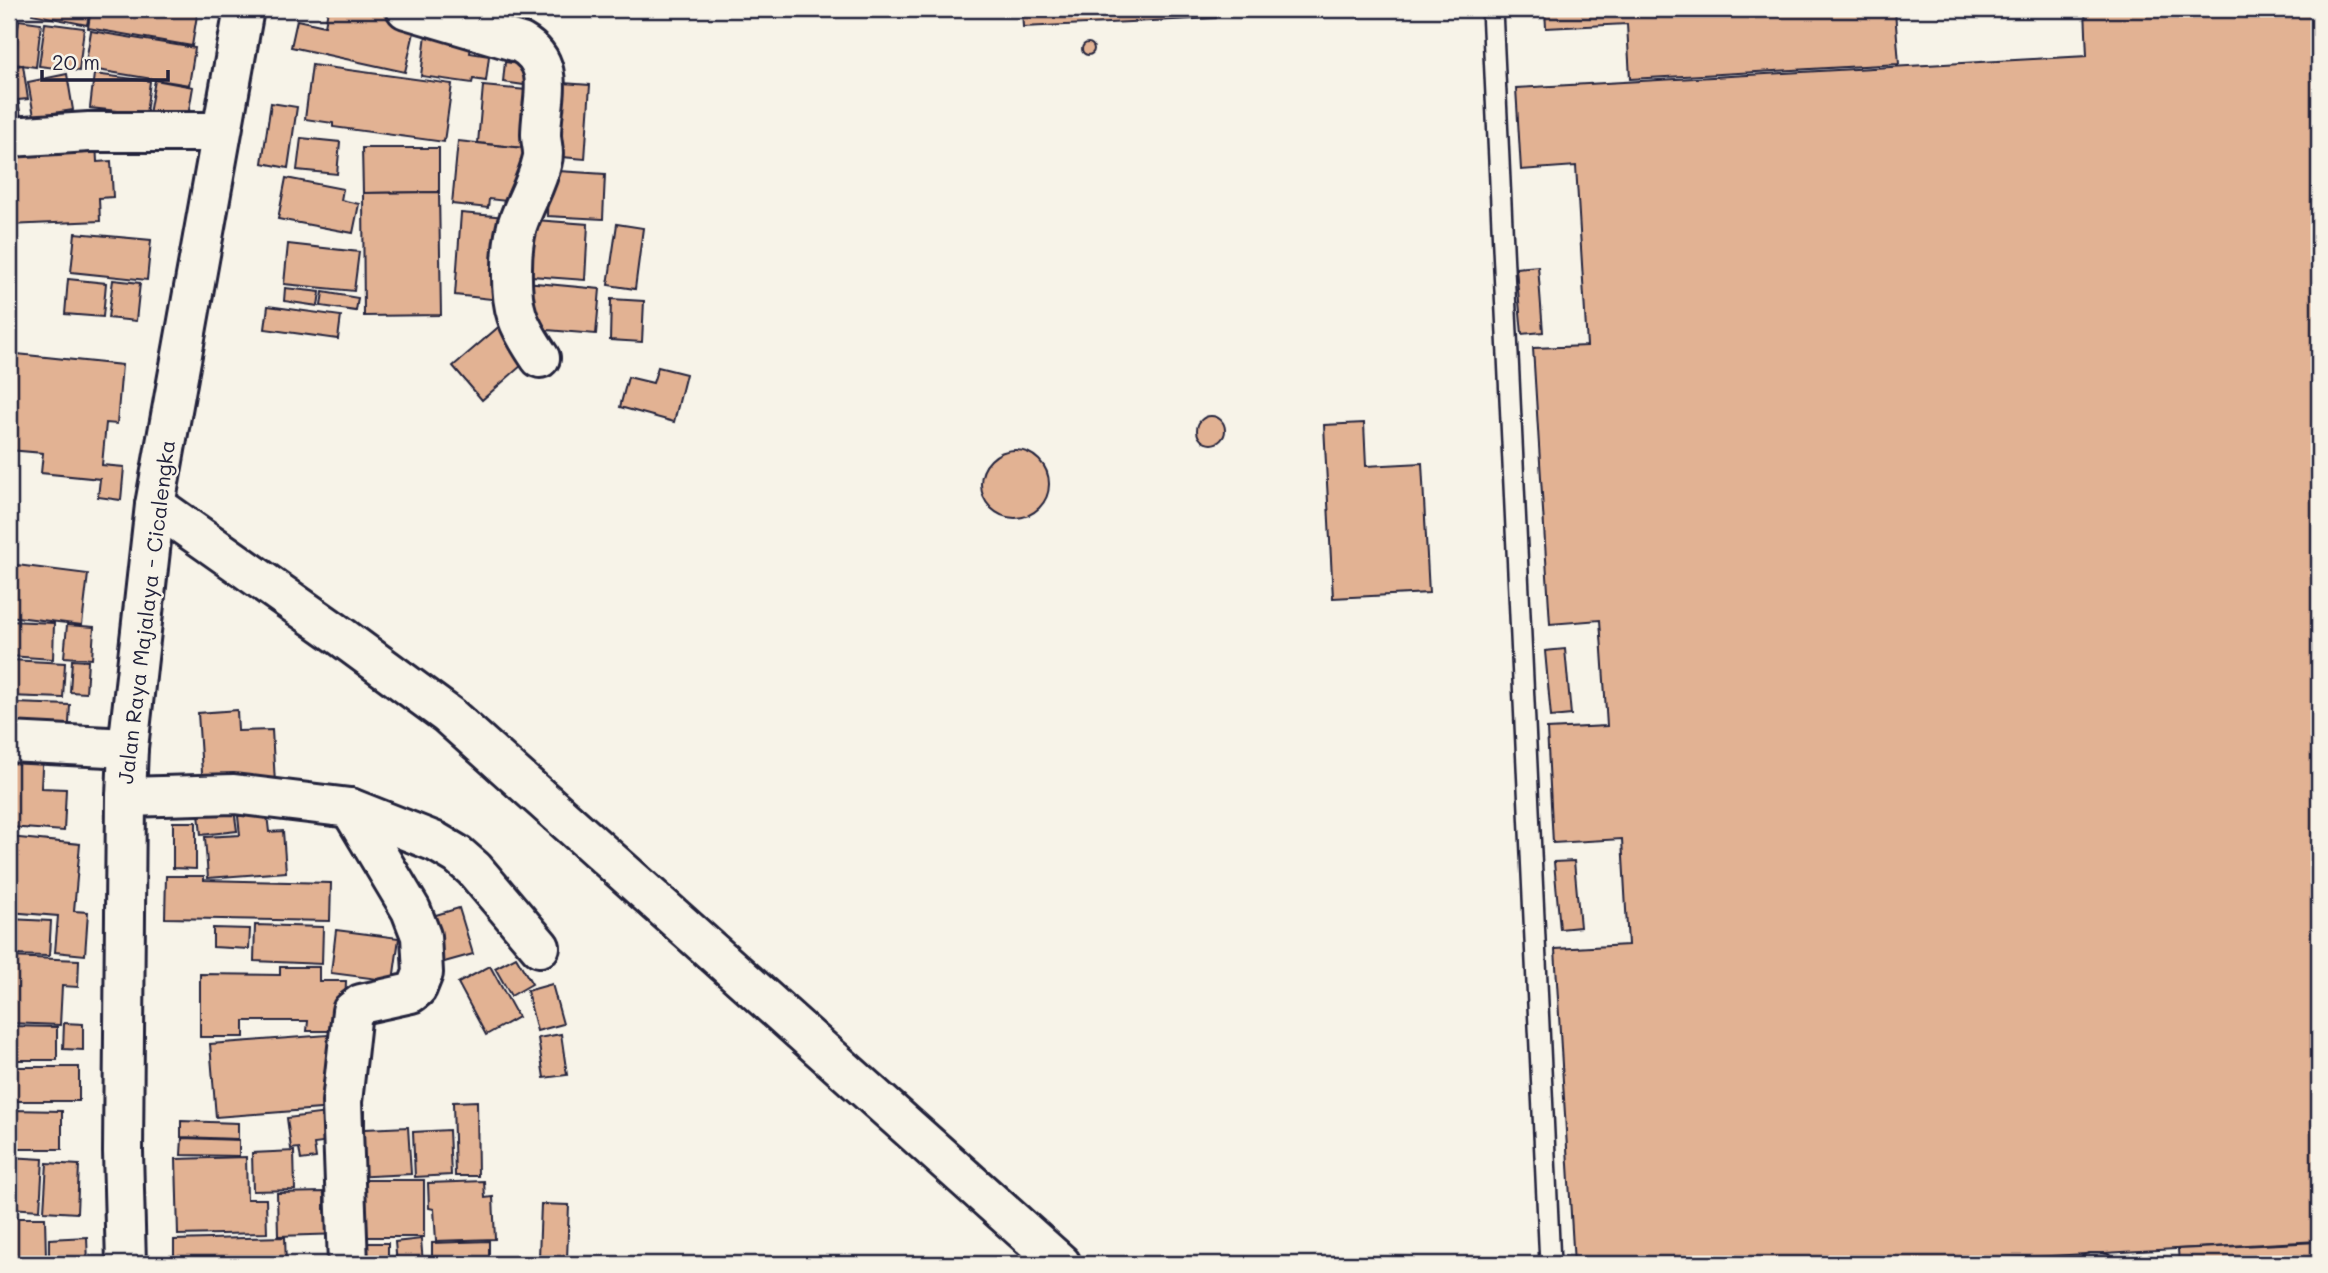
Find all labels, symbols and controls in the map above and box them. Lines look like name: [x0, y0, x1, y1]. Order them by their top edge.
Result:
scale bar: [42, 38, 168, 82]
text: 20 m: [52, 48, 100, 75]
street label: Jalan Raya Majalaya - Cicalengka: [111, 438, 180, 785]

